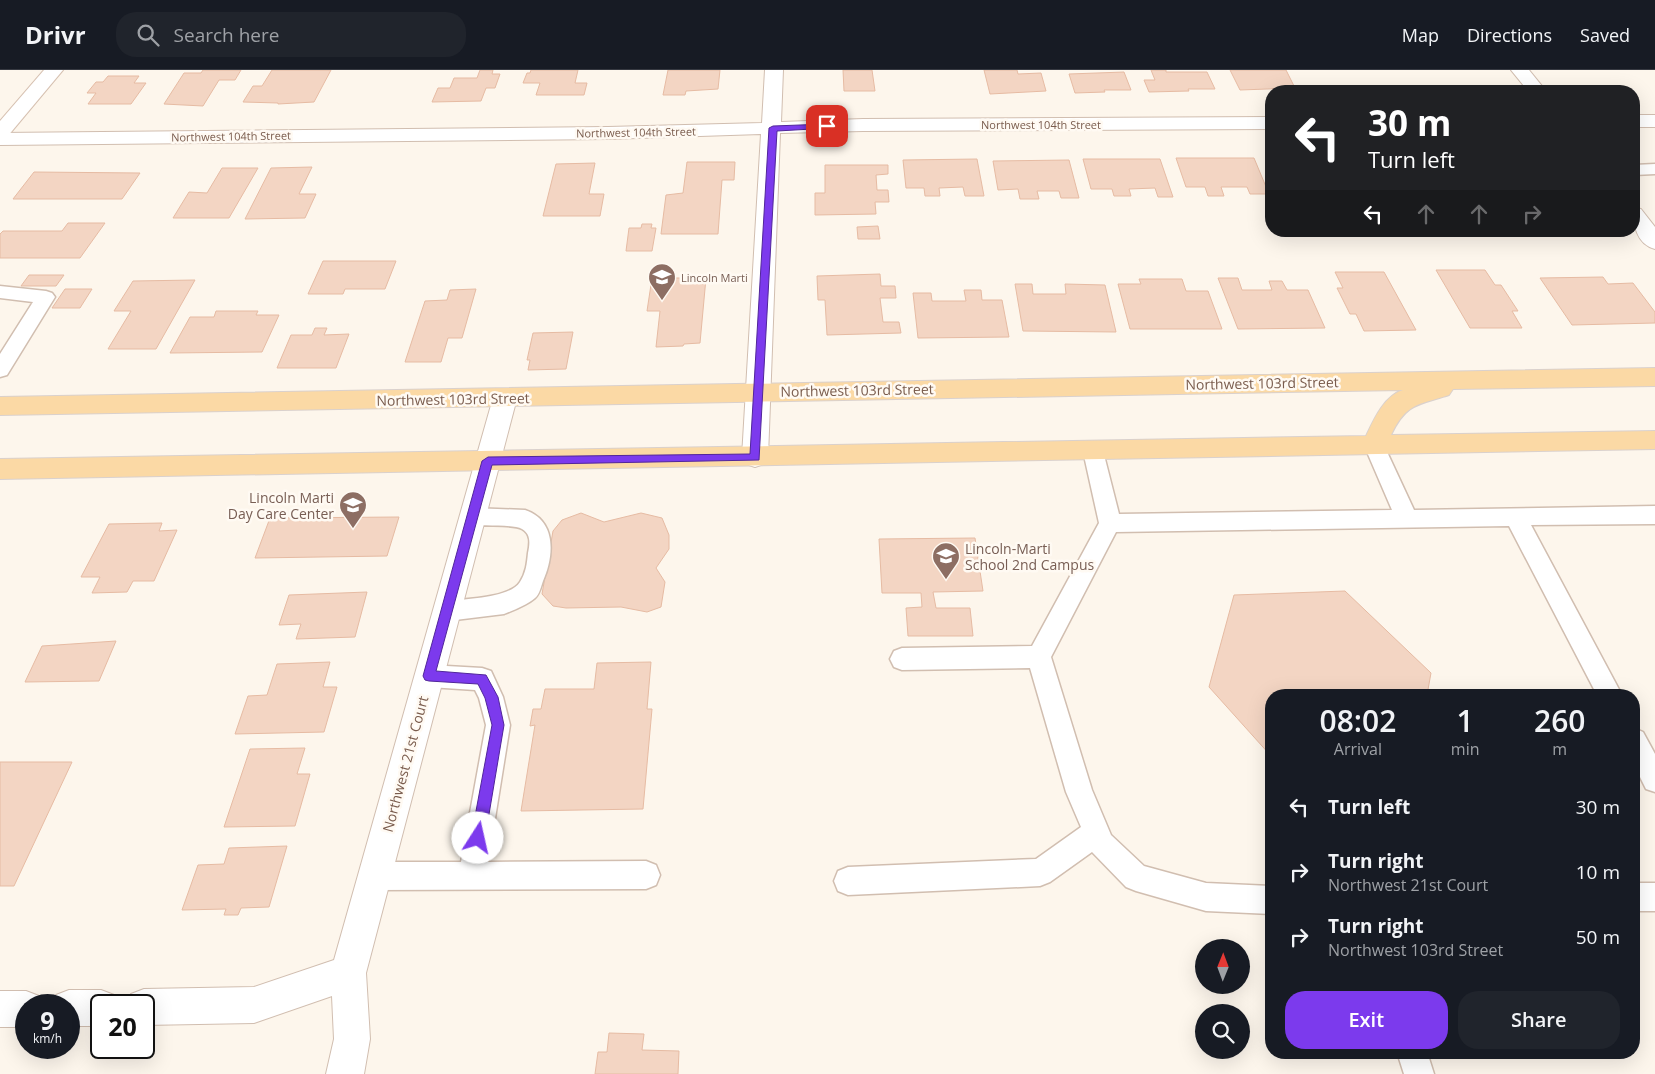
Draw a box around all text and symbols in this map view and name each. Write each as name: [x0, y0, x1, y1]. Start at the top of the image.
search box: [116, 12, 466, 57]
text: Drivr: [25, 18, 86, 51]
icon: search: [134, 21, 162, 49]
text: Search here: [174, 22, 279, 48]
text: Map: [1402, 23, 1439, 47]
text: Directions: [1467, 23, 1552, 47]
text: Saved: [1580, 23, 1630, 47]
text: 30 m: [1368, 99, 1451, 146]
pin: [806, 105, 848, 147]
icon: left: [1285, 105, 1350, 170]
icon: arrive: [813, 112, 841, 140]
street label: Northwest 104th Street: [981, 117, 1101, 132]
street label: Northwest 104th Street: [576, 123, 696, 141]
street label: Northwest 104th Street: [171, 127, 291, 145]
text: Turn left: [1368, 144, 1455, 174]
icon: left: [1359, 200, 1387, 228]
icon: ahead: [1412, 200, 1440, 228]
icon: ahead: [1465, 200, 1493, 228]
icon: right: [1518, 200, 1546, 228]
school or university icon: Lincoln Marti: [647, 262, 677, 301]
place label: Lincoln Marti: [681, 270, 748, 285]
street label: Northwest 103rd Street: [1185, 372, 1339, 394]
street label: Northwest 103rd Street: [780, 379, 934, 401]
street label: Northwest 103rd Street: [376, 388, 530, 410]
place label: Lincoln Marti Day Care Center: [228, 488, 334, 523]
school or university icon: Lincoln Marti Day Care Center: [338, 490, 368, 529]
place label: Lincoln-Marti School 2nd Campus: [965, 539, 1094, 574]
school or university icon: Lincoln-Marti School 2nd Campus: [931, 541, 961, 580]
street label: Northwest 21st Court: [378, 694, 432, 834]
text: 08:02: [1320, 700, 1396, 741]
text: 1: [1457, 700, 1474, 741]
text: 260: [1534, 700, 1585, 741]
text: Arrival: [1334, 738, 1382, 760]
text: min: [1451, 738, 1480, 760]
text: m: [1552, 738, 1567, 760]
icon: left: [1285, 793, 1313, 821]
text: Turn left: [1328, 794, 1410, 820]
text: 30 m: [1576, 794, 1620, 820]
position arrow: [451, 811, 503, 863]
text: Turn right: [1328, 848, 1423, 874]
icon: right: [1285, 858, 1313, 886]
text: 10 m: [1576, 859, 1620, 885]
text: Northwest 21st Court: [1328, 874, 1488, 896]
text: Turn right: [1328, 913, 1423, 939]
icon: right: [1285, 923, 1313, 951]
text: 50 m: [1576, 924, 1620, 950]
north arrow: [1195, 939, 1250, 994]
map controls: [1195, 939, 1250, 1059]
text: Northwest 103rd Street: [1328, 939, 1503, 961]
button: Exit: [1285, 991, 1448, 1049]
button: Share: [1458, 991, 1620, 1049]
speed limit sign: 20: [90, 994, 155, 1059]
text: 9: [40, 1003, 55, 1037]
button: search: [1195, 1004, 1250, 1059]
text: km/h: [33, 1030, 62, 1047]

